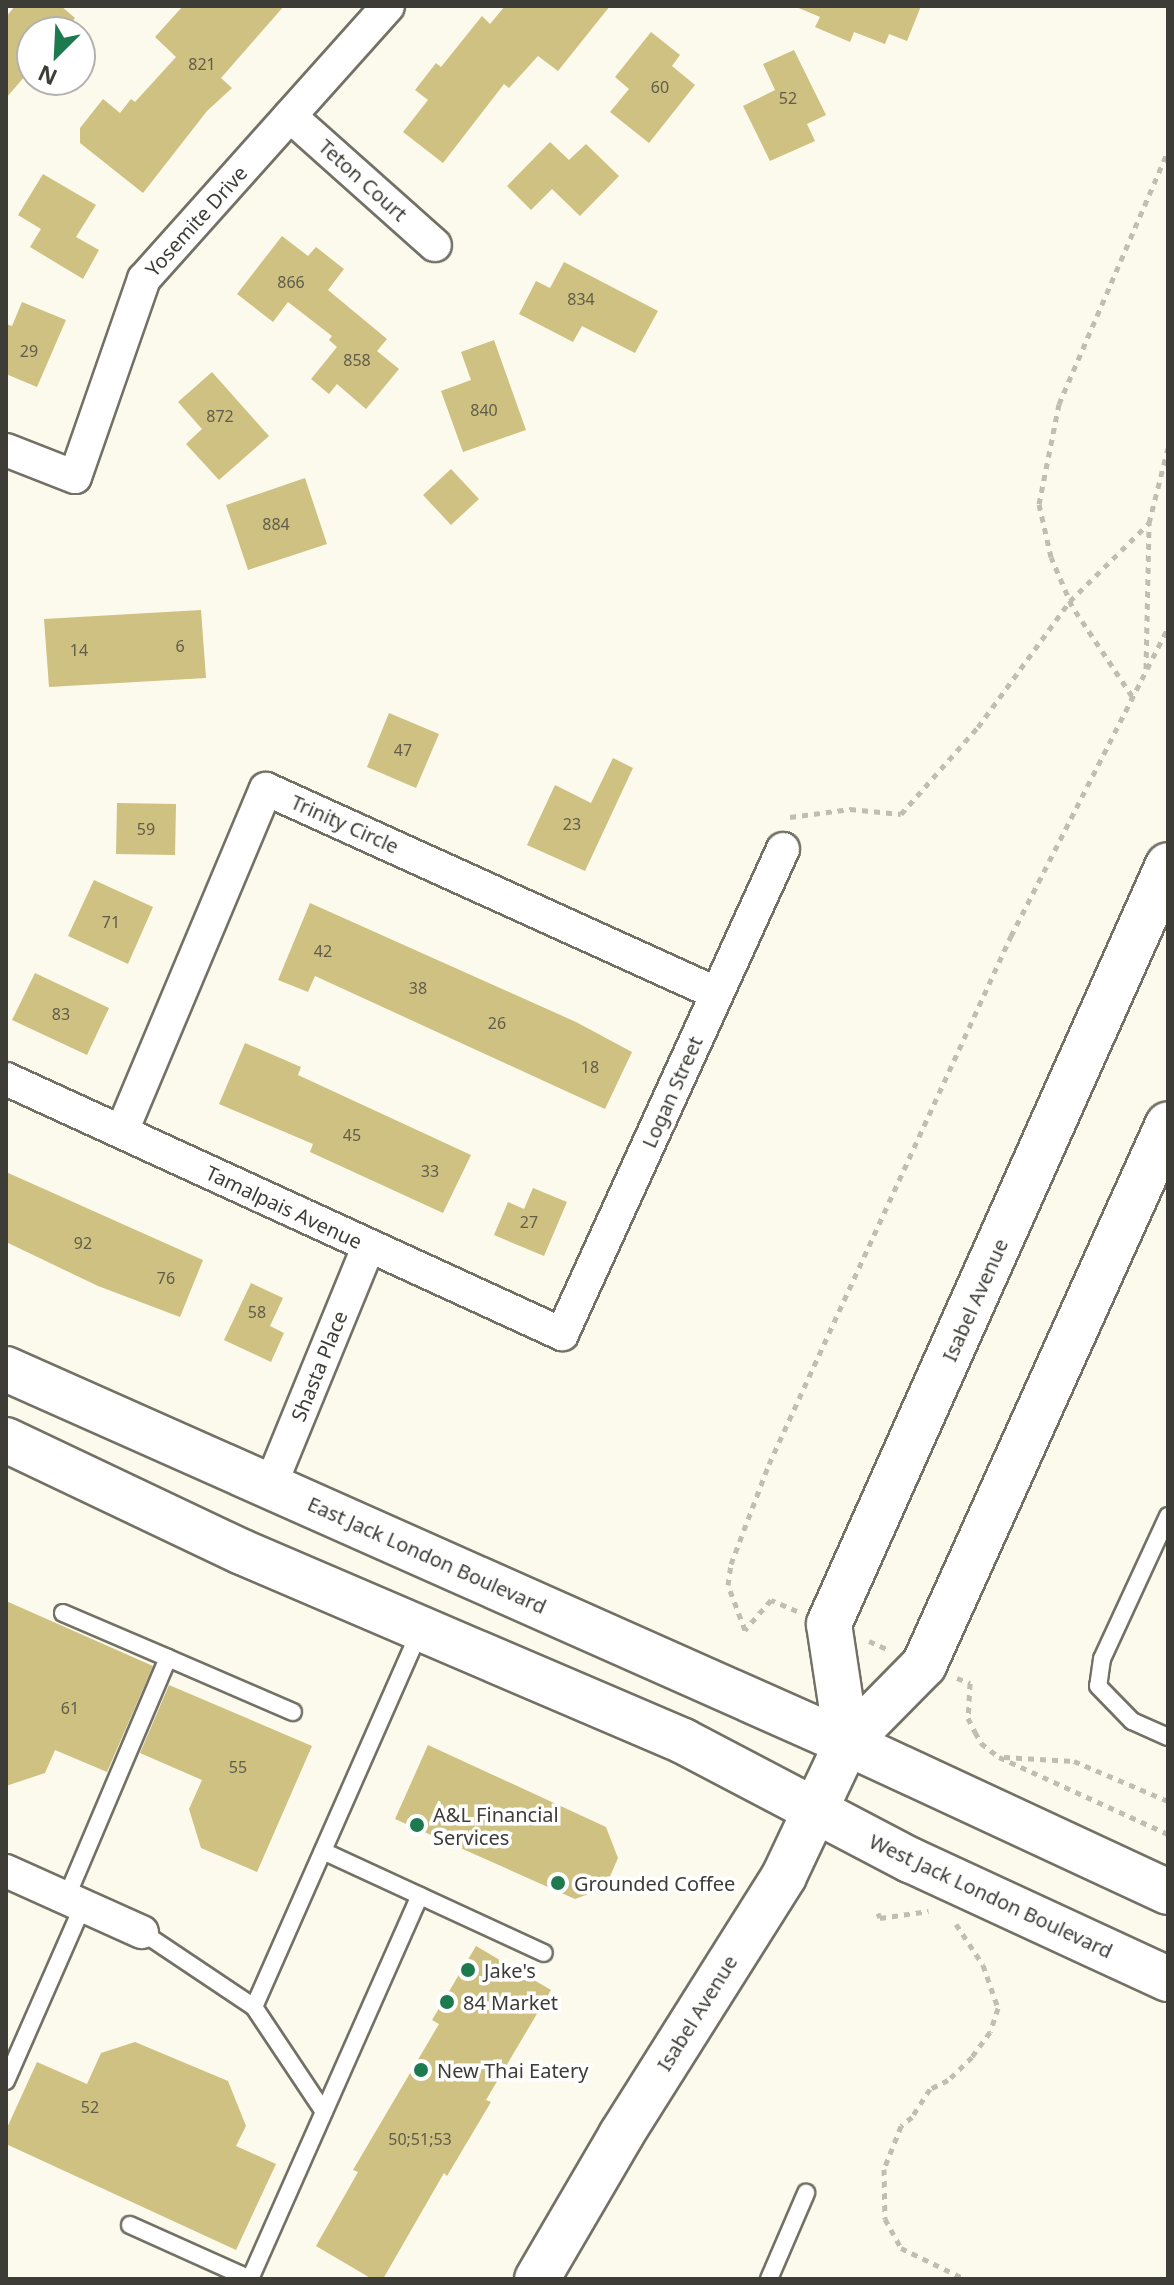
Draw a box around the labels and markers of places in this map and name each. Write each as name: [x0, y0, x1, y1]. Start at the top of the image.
place label: A&L Financial Services: [433, 1802, 559, 1849]
marker: A&L Financial Services: [408, 1816, 426, 1834]
place label: Grounded Coffee: [574, 1871, 735, 1895]
marker: Grounded Coffee: [549, 1874, 567, 1892]
place label: Jake's: [484, 1958, 536, 1982]
marker: Jake's: [459, 1961, 477, 1979]
place label: 84 Market: [463, 1990, 558, 2014]
marker: 84 Market: [438, 1993, 456, 2011]
place label: New Thai Eatery: [437, 2058, 588, 2082]
marker: New Thai Eatery: [412, 2061, 430, 2079]

